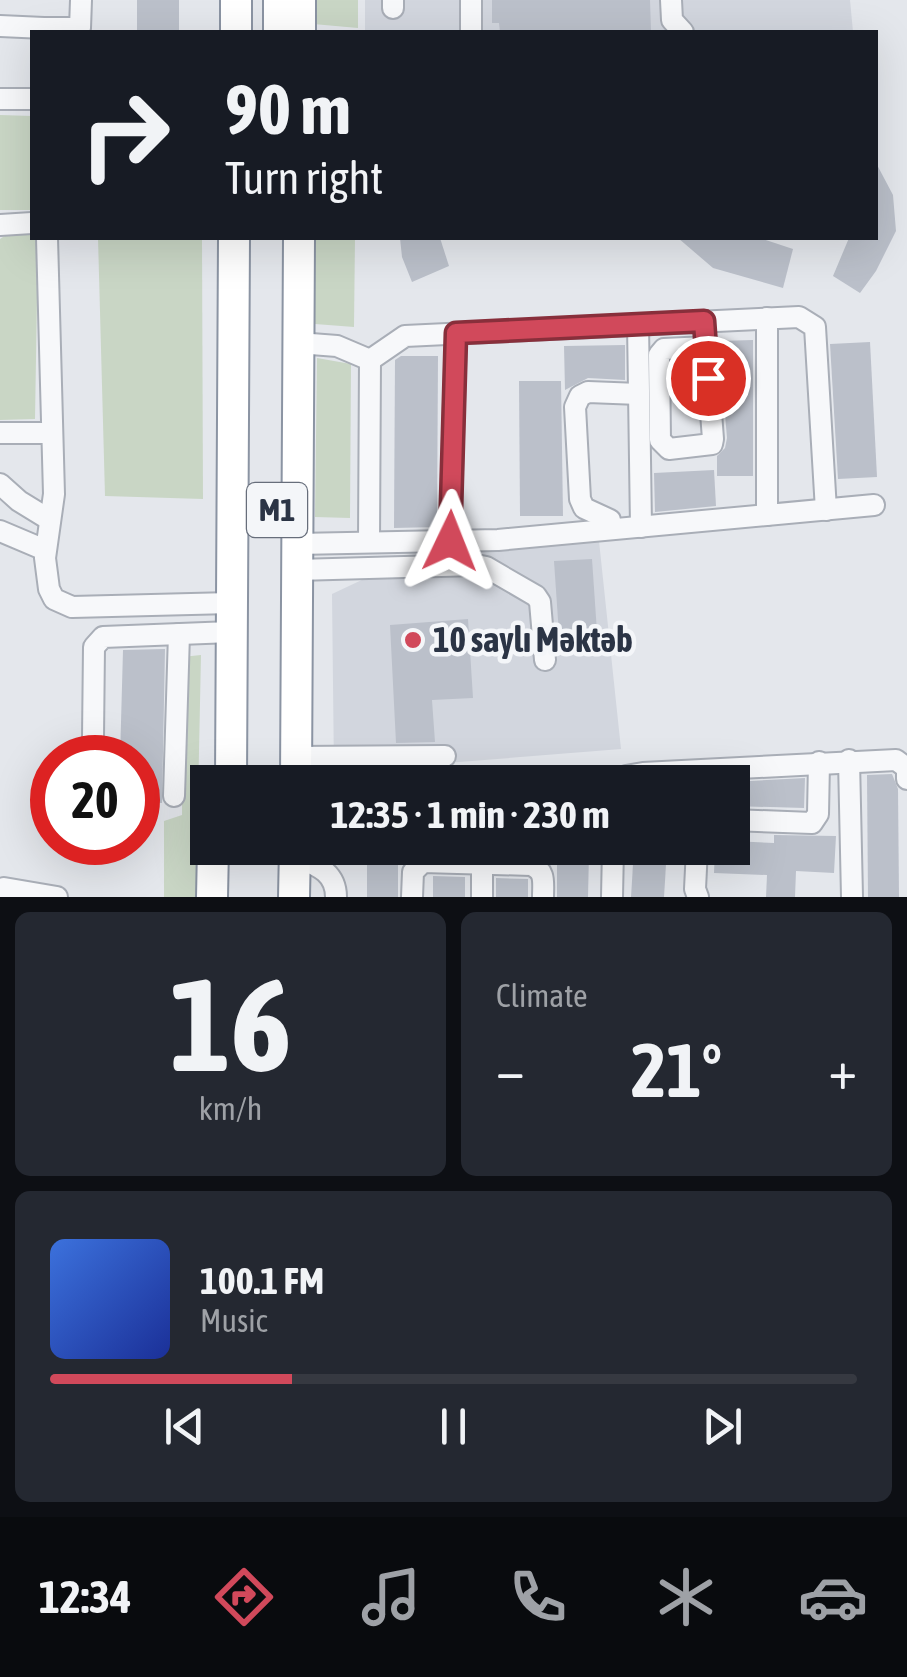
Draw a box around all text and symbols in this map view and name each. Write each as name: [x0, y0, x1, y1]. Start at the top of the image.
text: 90 m: [225, 69, 351, 149]
icon: right: [60, 70, 190, 200]
text: Turn right: [225, 152, 383, 204]
pin: [666, 336, 751, 421]
icon: arrive: [681, 351, 736, 406]
road number: M1: [247, 483, 307, 537]
position arrow: [398, 489, 502, 593]
place label: 10 saylı Məktəb: [433, 619, 633, 659]
marker: 10 saylı Məktəb: [402, 629, 424, 651]
speed limit sign: 20: [30, 735, 160, 865]
text: 12:35 · 1 min · 230 m: [330, 793, 610, 836]
text: 16: [169, 950, 292, 1099]
text: Climate: [496, 977, 588, 1014]
text: 21°: [631, 1027, 722, 1113]
text: −: [496, 1038, 525, 1101]
text: +: [828, 1038, 857, 1101]
text: km/h: [199, 1090, 262, 1127]
text: 100.1 FM: [200, 1259, 324, 1302]
text: Music: [200, 1302, 267, 1339]
icon: previous: [157, 1399, 212, 1454]
icon: pause: [426, 1399, 481, 1454]
icon: next: [695, 1399, 750, 1454]
icon: directions: [209, 1562, 279, 1632]
icon: music: [356, 1562, 426, 1632]
icon: phone: [503, 1562, 573, 1632]
icon: climate: [651, 1562, 721, 1632]
icon: car: [798, 1562, 868, 1632]
text: 12:34: [39, 1571, 131, 1623]

